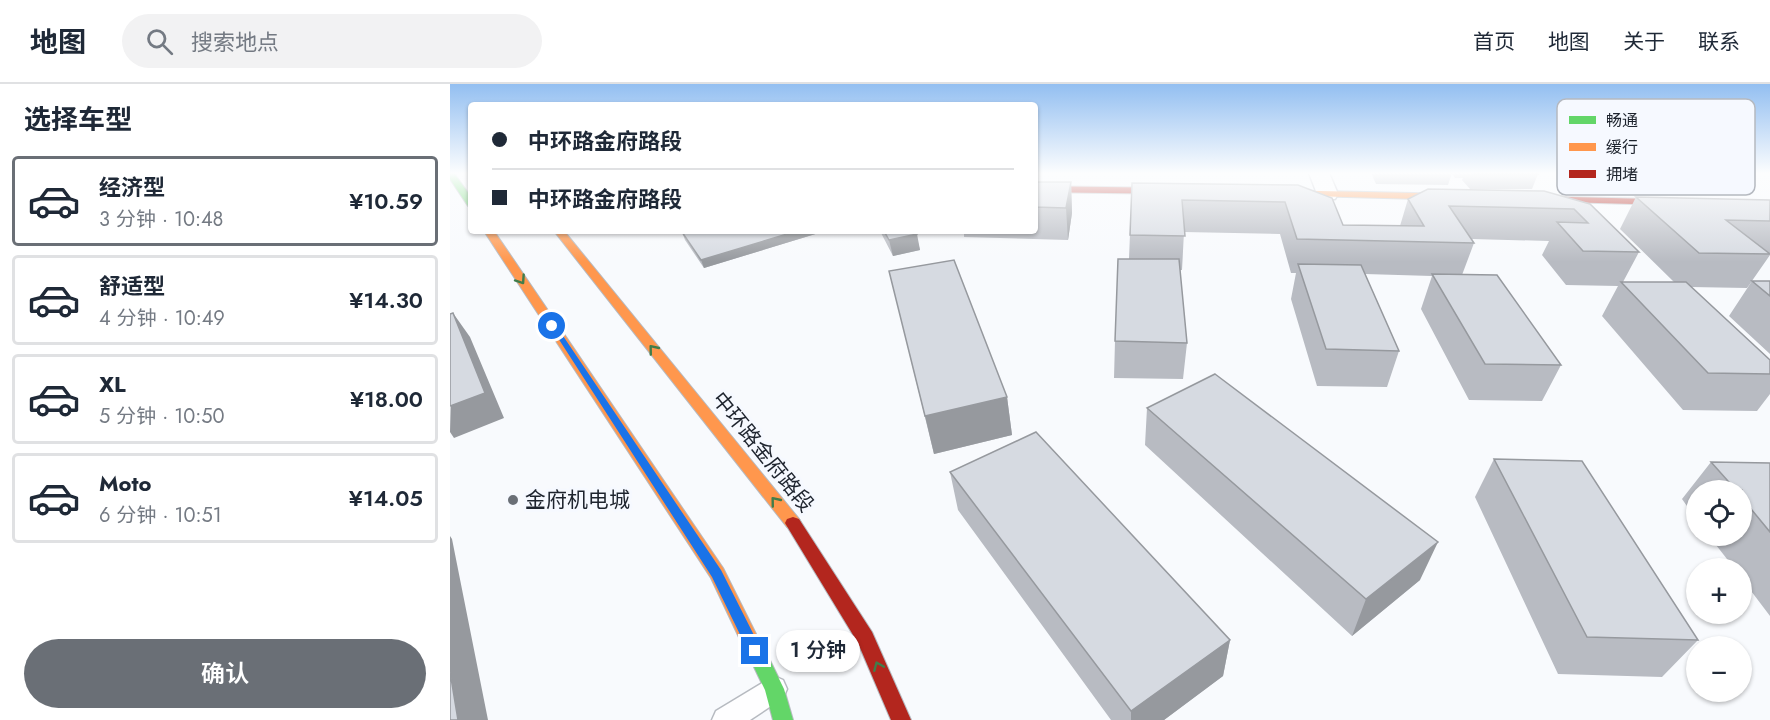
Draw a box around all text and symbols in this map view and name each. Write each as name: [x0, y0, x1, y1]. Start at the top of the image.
search box: [122, 14, 542, 68]
text: 地图: [30, 22, 86, 63]
icon: search: [143, 25, 176, 58]
text: 搜索地点: [191, 26, 279, 58]
text: 首页: [1473, 27, 1515, 57]
text: 地图: [1548, 27, 1590, 57]
text: 关于: [1623, 27, 1665, 57]
text: 联系: [1698, 27, 1740, 57]
legend: [1557, 99, 1755, 195]
text: 选择车型: [24, 100, 132, 139]
text: 畅通: [1606, 109, 1638, 132]
text: 中环路金府路段: [528, 125, 682, 157]
text: 缓行: [1606, 136, 1638, 159]
text: 拥堵: [1606, 163, 1638, 186]
text: 经济型: [99, 171, 165, 203]
icon: car: [27, 174, 81, 228]
text: 中环路金府路段: [528, 183, 682, 215]
text: ¥10.59: [349, 185, 423, 217]
text: 3 分钟 · 10:48: [99, 205, 224, 234]
text: 舒适型: [99, 270, 165, 302]
icon: car: [27, 273, 81, 327]
one-way arrow: [514, 273, 525, 284]
text: ¥14.30: [349, 284, 423, 316]
text: 4 分钟 · 10:49: [99, 304, 225, 333]
route start: [538, 312, 565, 339]
one-way arrow: [650, 345, 661, 356]
text: XL: [99, 368, 126, 400]
icon: car: [27, 372, 81, 426]
text: ¥18.00: [350, 383, 423, 415]
street label: 中环路金府路段: [705, 385, 821, 519]
text: 5 分钟 · 10:50: [99, 402, 225, 431]
text: Moto: [99, 467, 152, 499]
icon: car: [27, 471, 81, 525]
map controls: [1686, 480, 1752, 702]
button: locate: [1686, 480, 1752, 546]
text: ¥14.05: [349, 482, 423, 514]
place label: 金府机电城: [525, 485, 630, 515]
marker: 金府机电城: [506, 493, 520, 507]
one-way arrow: [772, 497, 783, 508]
text: 6 分钟 · 10:51: [99, 501, 222, 530]
button: +: [1686, 558, 1752, 624]
callout: 1 分钟: [776, 630, 860, 672]
text: 1 分钟: [790, 636, 846, 665]
button: −: [1686, 636, 1752, 702]
route end: [741, 637, 768, 664]
button: 确认: [24, 639, 426, 708]
one-way arrow: [873, 662, 885, 673]

